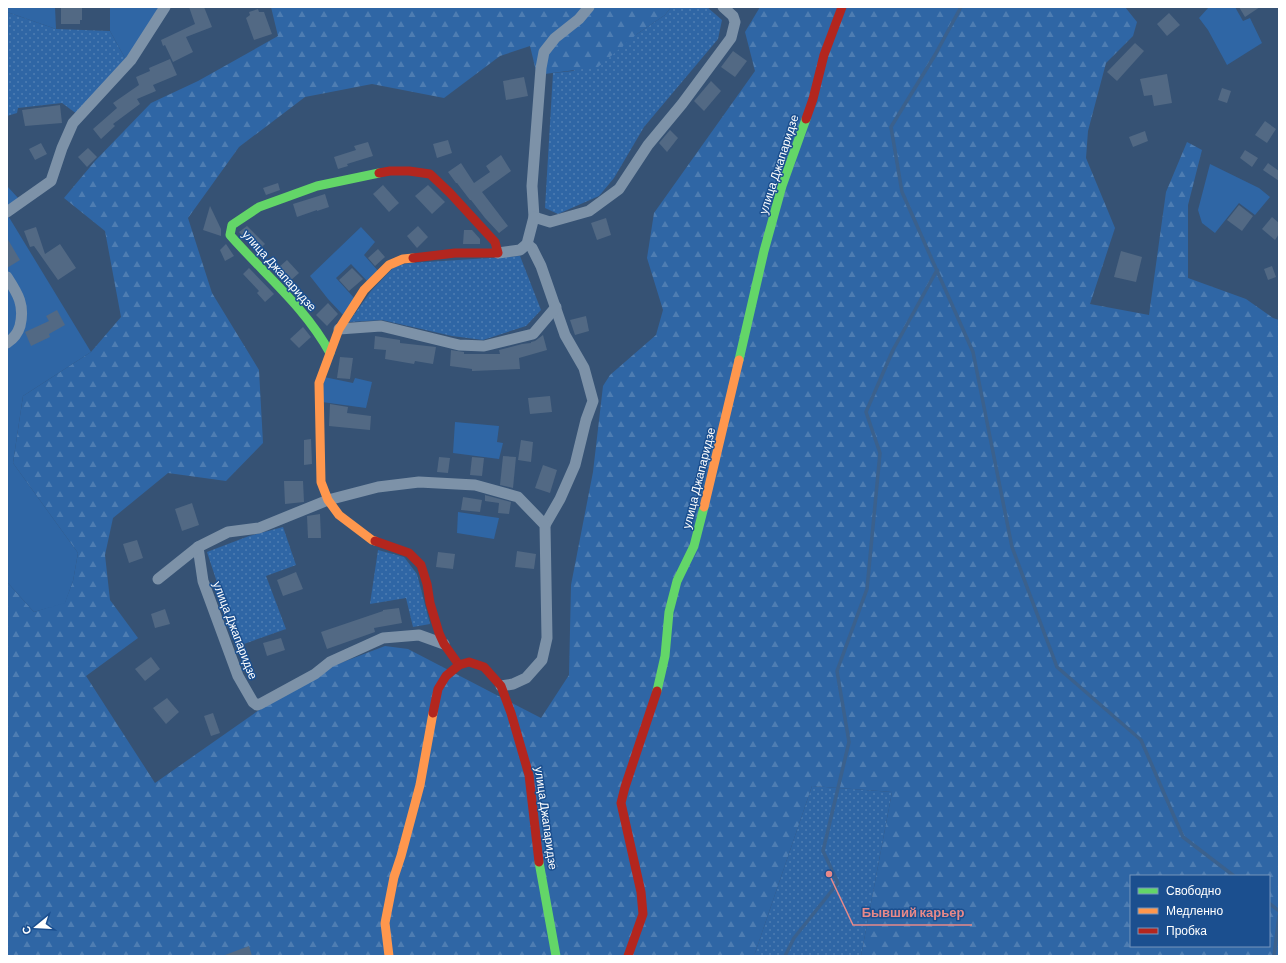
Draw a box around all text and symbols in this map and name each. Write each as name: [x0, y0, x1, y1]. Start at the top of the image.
street label: улица Джапаридзе: [755, 112, 802, 216]
street label: улица Джапаридзе: [239, 227, 320, 314]
street label: улица Джапаридзе: [679, 426, 718, 530]
street label: улица Джапаридзе: [210, 579, 261, 682]
street label: улица Джапаридзе: [532, 766, 561, 871]
legend: [1130, 875, 1270, 947]
text: Свободно: [1166, 883, 1221, 898]
callout: Бывший карьер: [853, 900, 972, 925]
text: Медленно: [1166, 903, 1223, 918]
text: Бывший карьер: [862, 904, 964, 920]
north arrow: [16, 907, 56, 947]
text: Пробка: [1166, 923, 1207, 938]
text: С: [19, 924, 33, 936]

